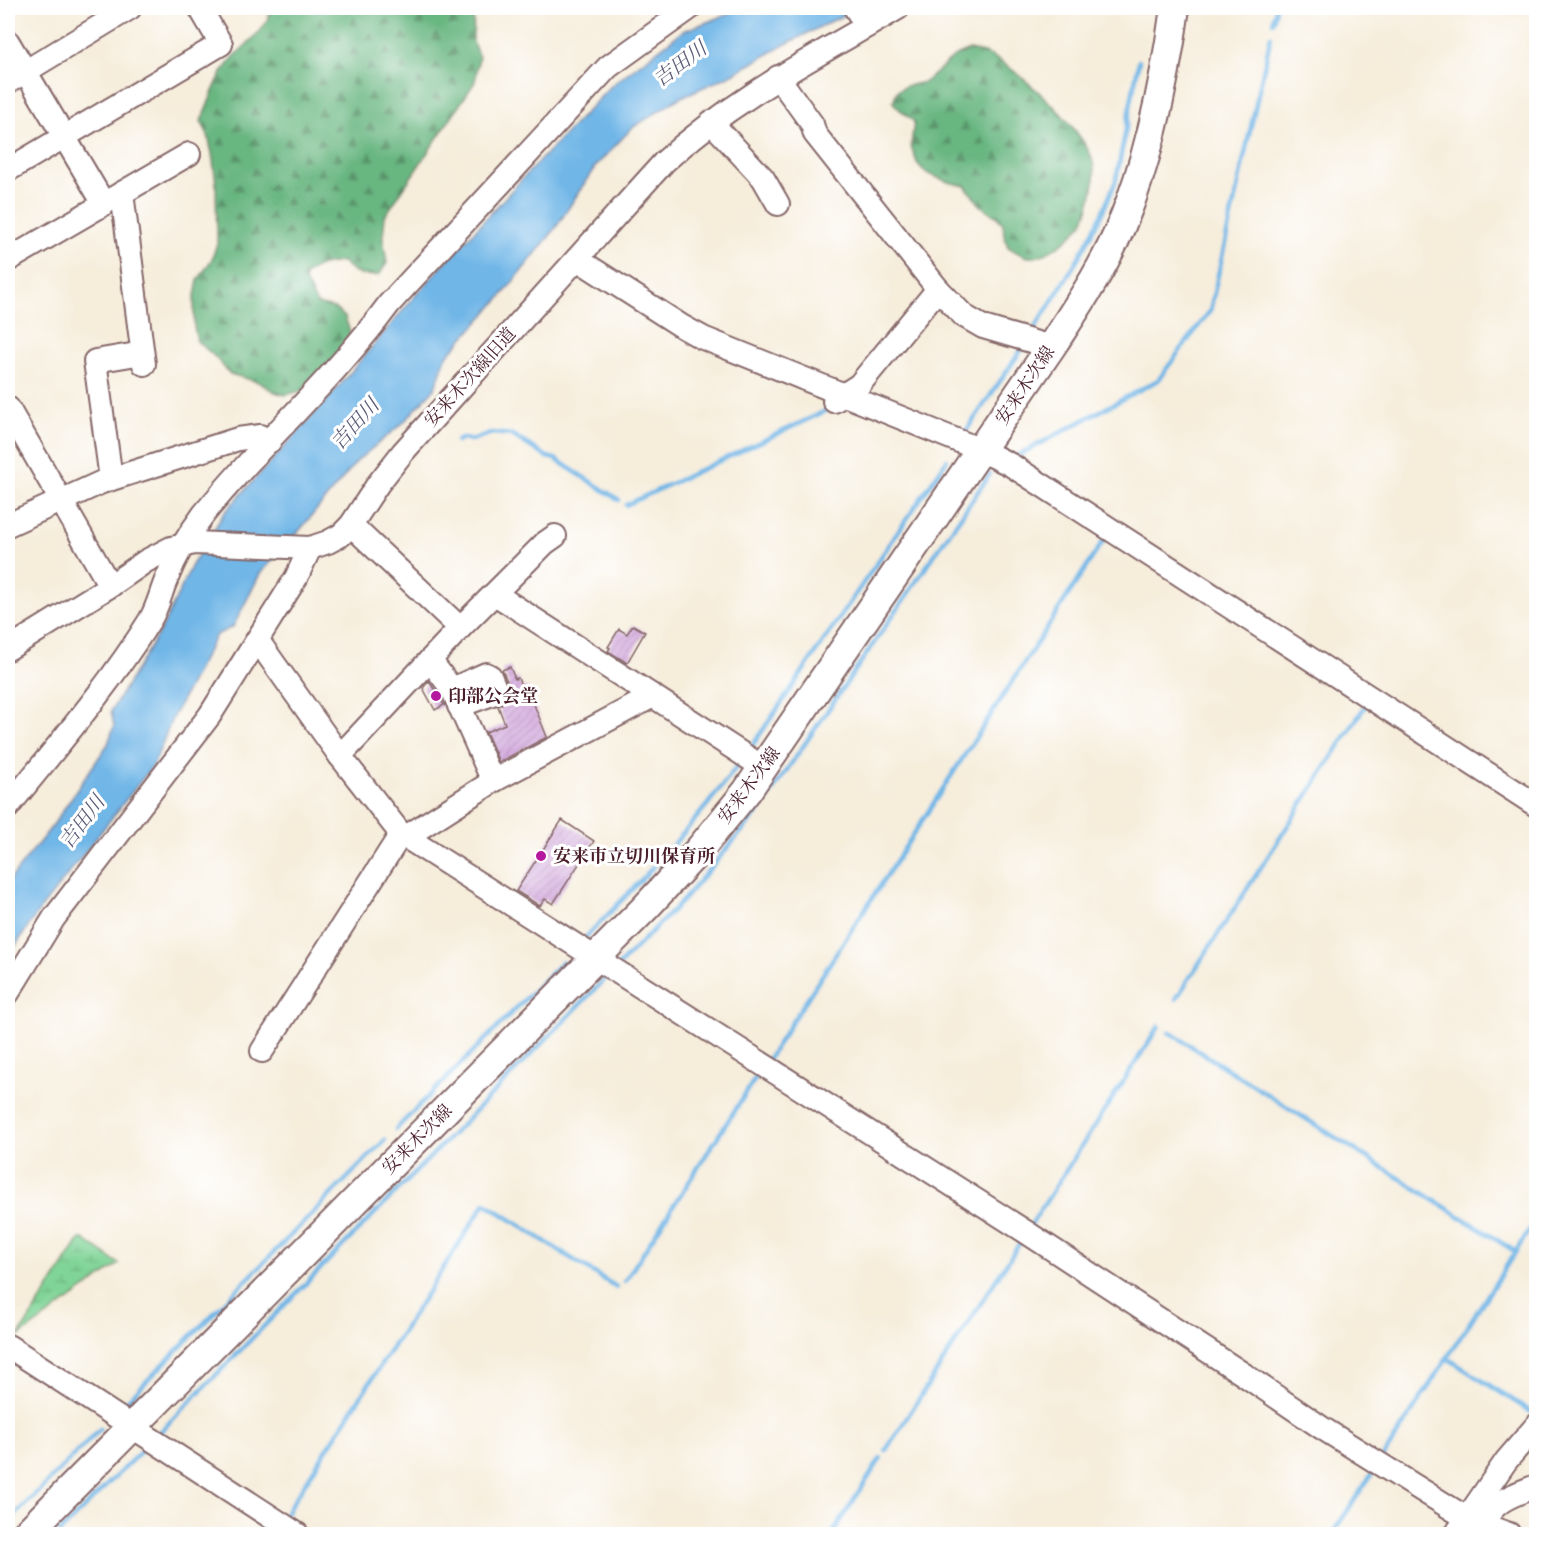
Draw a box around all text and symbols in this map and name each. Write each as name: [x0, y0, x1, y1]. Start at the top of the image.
water label: 吉田川: [648, 34, 714, 93]
street label: 安来木次線旧道: [419, 322, 521, 432]
street label: 安来木次線: [990, 341, 1060, 429]
water label: 吉田川: [325, 391, 386, 455]
place label: 印部公会堂: [448, 684, 538, 708]
marker: 印部公会堂: [429, 689, 443, 703]
street label: 安来木次線: [712, 742, 786, 828]
water label: 吉田川: [53, 788, 112, 854]
place label: 安来市立切川保育所: [553, 844, 715, 868]
marker: 安来市立切川保育所: [534, 849, 548, 863]
street label: 安来木次線: [377, 1099, 457, 1179]

